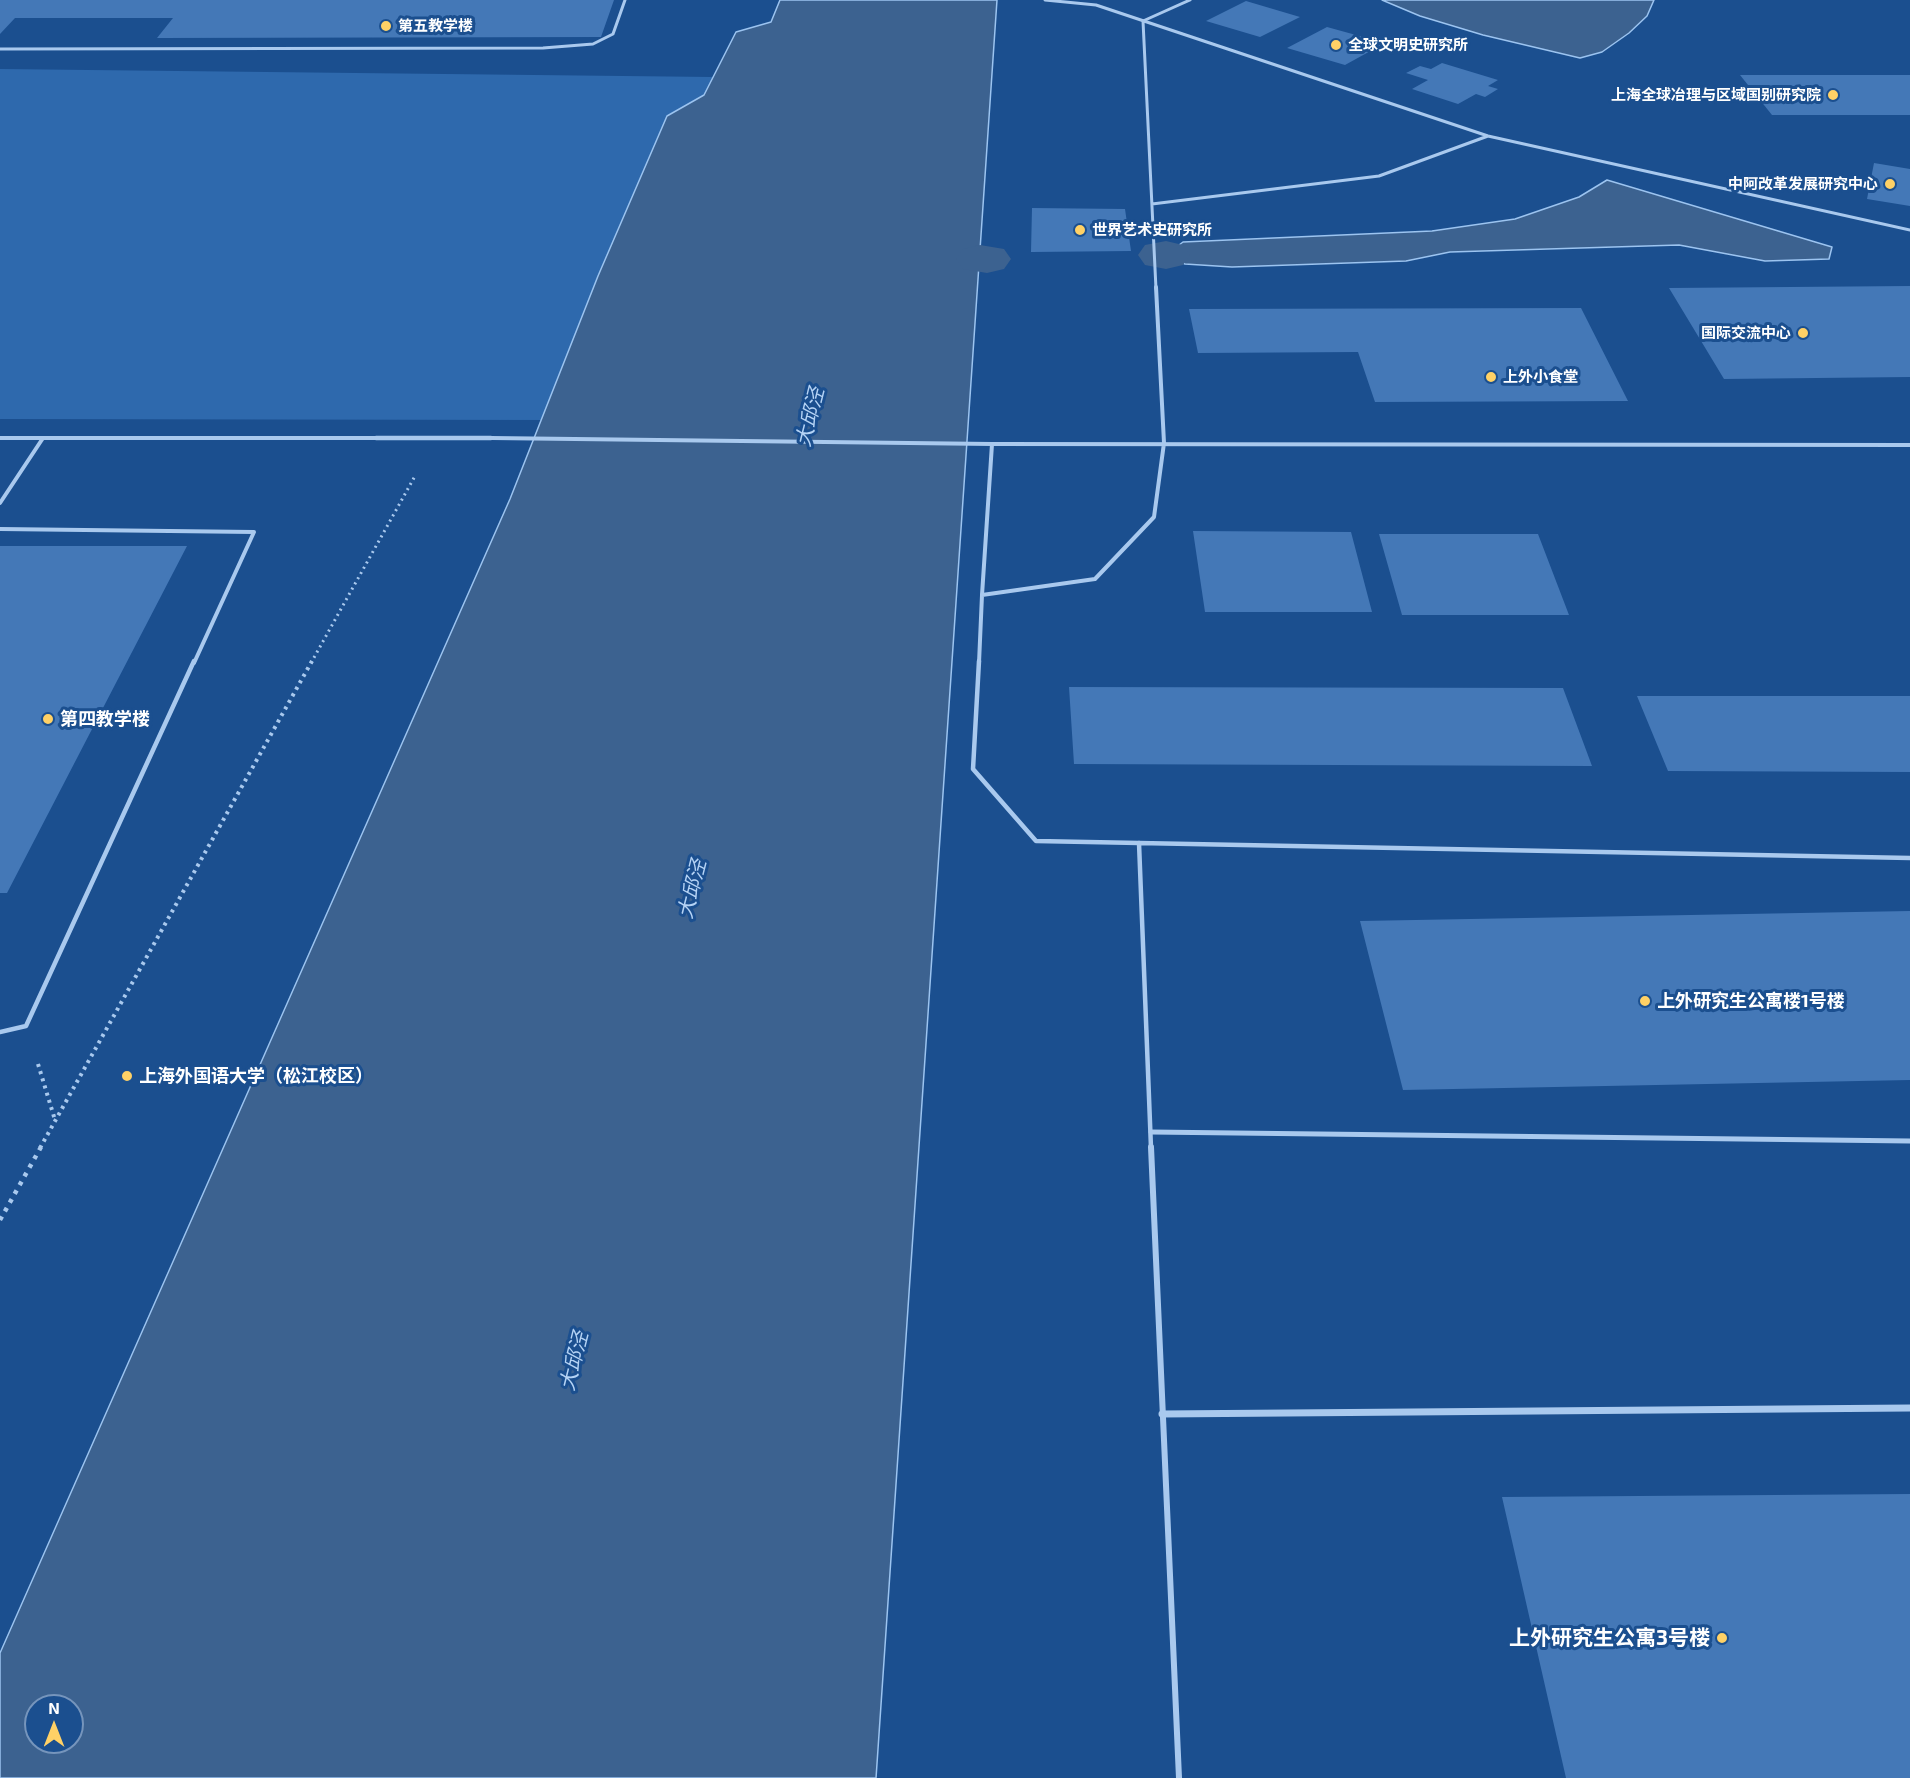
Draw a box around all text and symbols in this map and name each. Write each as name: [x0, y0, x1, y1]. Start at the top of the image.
place label: 第五教学楼: [398, 17, 473, 35]
marker: 第五教学楼: [379, 19, 393, 33]
place label: 全球文明史研究所: [1348, 36, 1468, 54]
marker: 全球文明史研究所: [1329, 38, 1343, 52]
place label: 上海全球冶理与区域国别研究院: [1611, 86, 1821, 104]
marker: 上海全球冶理与区域国别研究院: [1826, 88, 1840, 102]
place label: 中阿改革发展研究中心: [1728, 175, 1878, 193]
marker: 中阿改革发展研究中心: [1883, 177, 1897, 191]
place label: 世界艺术史研究所: [1092, 221, 1212, 239]
marker: 世界艺术史研究所: [1073, 223, 1087, 237]
place label: 国际交流中心: [1701, 324, 1791, 342]
marker: 国际交流中心: [1796, 326, 1810, 340]
place label: 上外小食堂: [1503, 368, 1578, 386]
marker: 上外小食堂: [1484, 370, 1498, 384]
water label: 大邱泾: [791, 385, 829, 449]
place label: 第四教学楼: [60, 708, 150, 730]
marker: 第四教学楼: [41, 712, 55, 726]
water label: 大邱泾: [673, 857, 711, 921]
place label: 上外研究生公寓楼1号楼: [1657, 990, 1845, 1012]
marker: 上外研究生公寓楼1号楼: [1638, 994, 1652, 1008]
place label: 上海外国语大学（松江校区）: [139, 1065, 373, 1087]
marker: 上海外国语大学（松江校区）: [120, 1069, 134, 1083]
water label: 大邱泾: [555, 1329, 593, 1393]
place label: 上外研究生公寓3号楼: [1509, 1625, 1710, 1651]
marker: 上外研究生公寓3号楼: [1715, 1631, 1729, 1645]
north arrow: [24, 1694, 84, 1754]
text: N: [48, 1698, 60, 1717]

